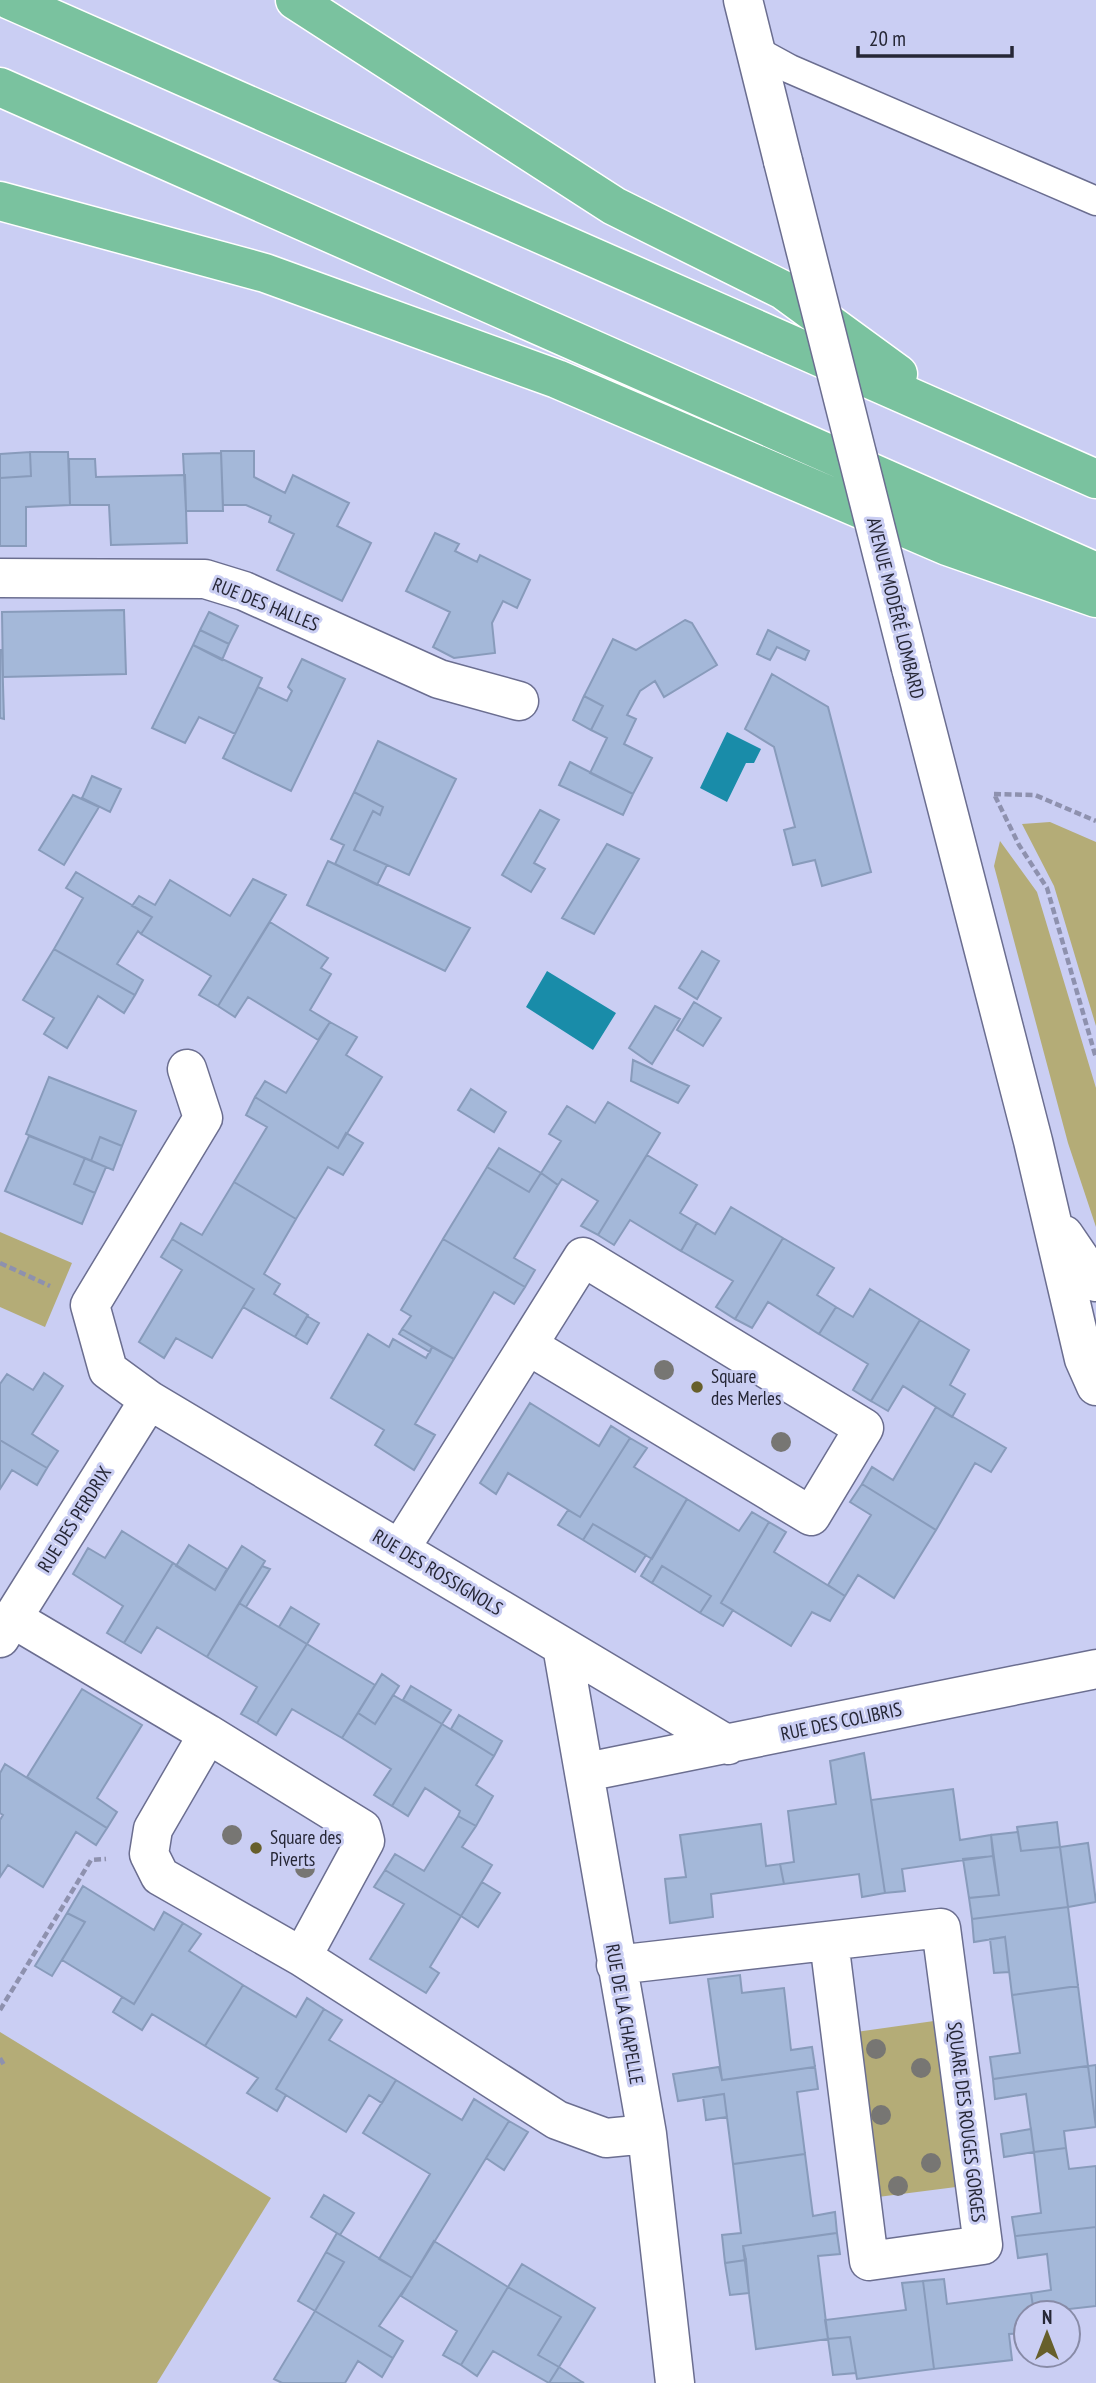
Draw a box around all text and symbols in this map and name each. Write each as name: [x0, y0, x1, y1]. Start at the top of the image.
scale bar: [858, 14, 1012, 58]
text: 20 m: [869, 25, 906, 52]
street label: AVENUE MODÉRÉ LOMBARD: [862, 515, 930, 701]
street label: RUE DES HALLES: [209, 572, 323, 636]
place label: Square des Merles: [711, 1364, 781, 1410]
marker: Square des Merles: [689, 1379, 705, 1395]
street label: RUE DES PERDRIX: [32, 1461, 116, 1576]
street label: RUE DES ROSSIGNOLS: [369, 1524, 507, 1620]
street label: RUE DES COLIBRIS: [778, 1696, 904, 1746]
place label: Square des Piverts: [270, 1825, 342, 1871]
marker: Square des Piverts: [248, 1840, 264, 1856]
street label: RUE DE LA CHAPELLE: [601, 1942, 649, 2086]
street label: SQUARE DES ROUGES GORGES: [943, 2020, 991, 2224]
north arrow: [1012, 2299, 1082, 2369]
text: N: [1042, 2305, 1052, 2329]

